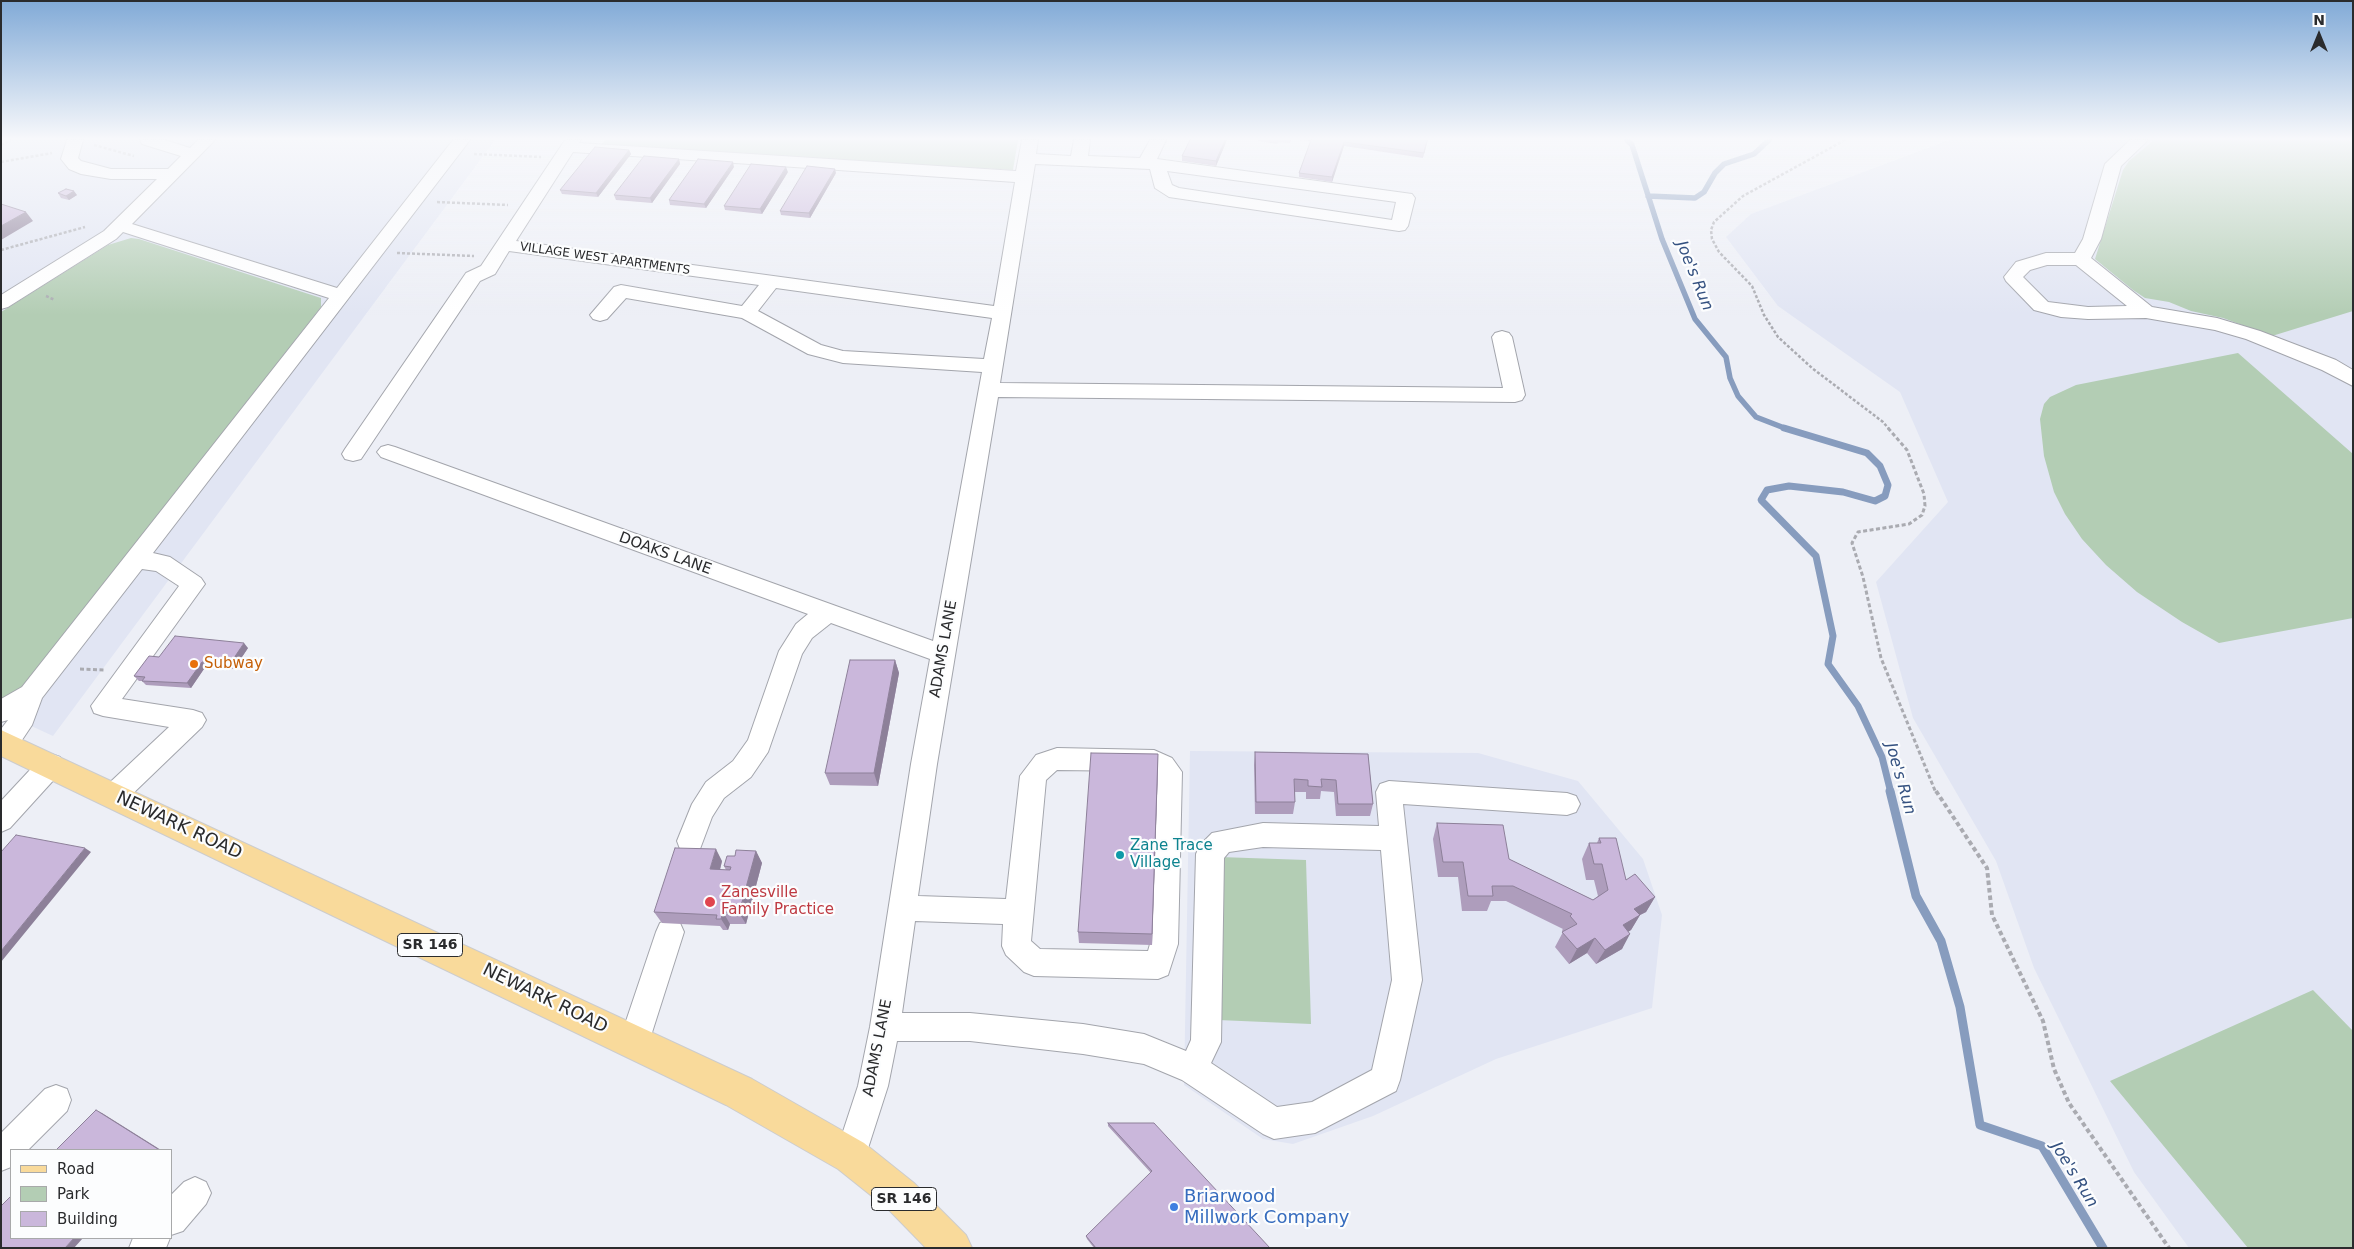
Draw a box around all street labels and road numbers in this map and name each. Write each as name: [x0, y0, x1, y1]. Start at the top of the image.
street label: VILLAGE WEST APARTMENTS: [519, 240, 691, 278]
street label: DOAKS LANE: [616, 529, 714, 579]
street label: ADAMS LANE: [927, 599, 961, 699]
street label: NEWARK ROAD: [113, 787, 245, 865]
road number: SR 146: [398, 934, 462, 956]
street label: NEWARK ROAD: [479, 959, 611, 1039]
street label: ADAMS LANE: [860, 998, 896, 1098]
road number: SR 146: [872, 1188, 936, 1210]

